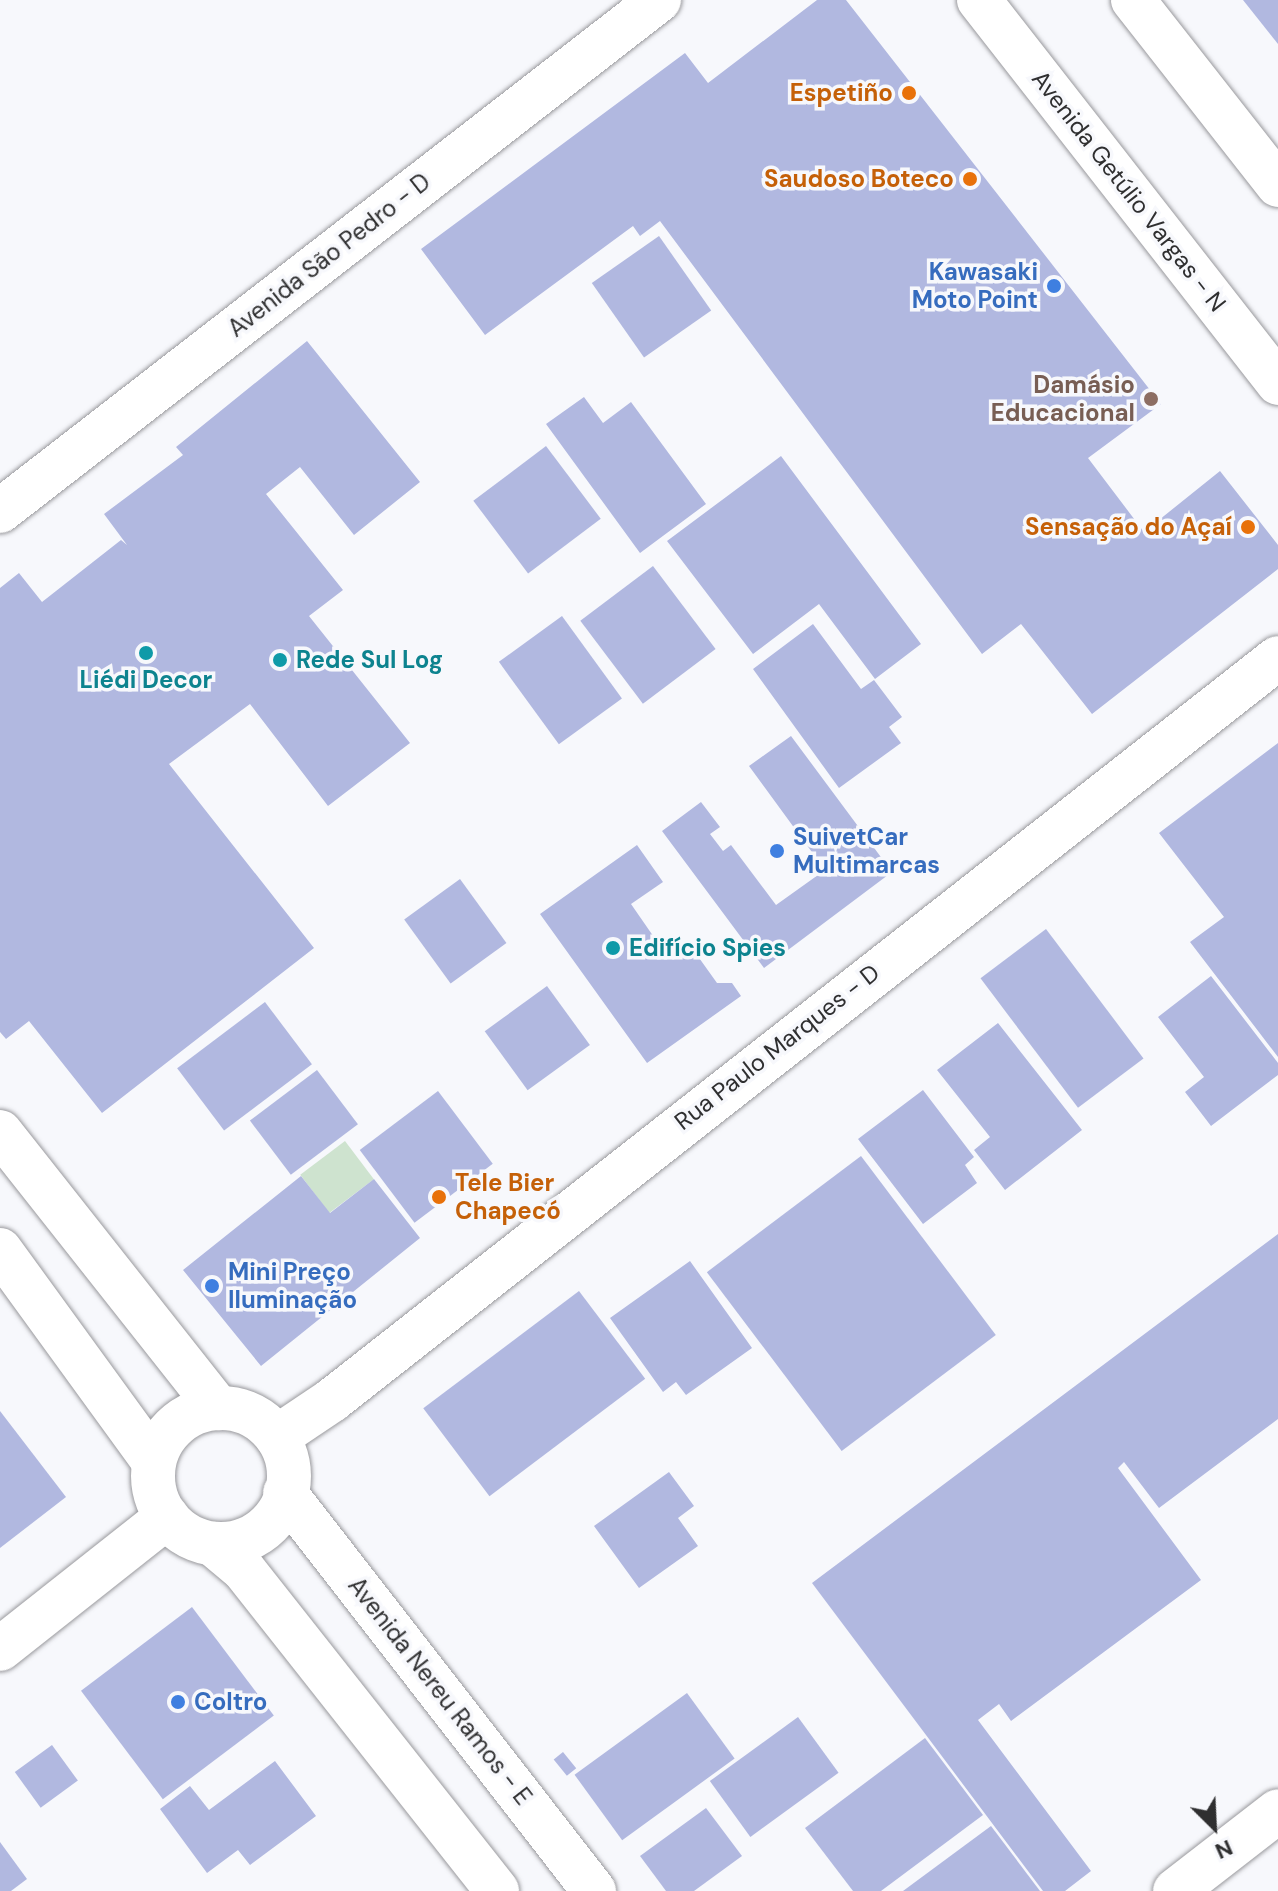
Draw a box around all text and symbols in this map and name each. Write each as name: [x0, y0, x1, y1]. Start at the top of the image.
street label: Avenida Getúlio Vargas - N: [1026, 65, 1232, 317]
place label: Espetiño: [790, 79, 893, 107]
marker: Espetiño: [900, 84, 918, 102]
place label: Saudoso Boteco: [764, 165, 954, 193]
street label: Avenida São Pedro - D: [222, 167, 436, 343]
marker: Saudoso Boteco: [961, 170, 979, 188]
place label: Kawasaki Moto Point: [912, 258, 1038, 314]
marker: Kawasaki Moto Point: [1045, 277, 1063, 295]
place label: Damásio Educacional: [991, 371, 1135, 427]
marker: Damásio Educacional: [1142, 390, 1160, 408]
place label: Sensação do Açaí: [1025, 513, 1232, 541]
marker: Sensação do Açaí: [1239, 518, 1257, 536]
marker: Liédi Decor: [137, 644, 155, 662]
place label: Rede Sul Log: [296, 646, 443, 674]
marker: Rede Sul Log: [271, 651, 289, 669]
place label: Liédi Decor: [80, 666, 212, 694]
place label: SuivetCar Multimarcas: [793, 823, 940, 879]
marker: SuivetCar Multimarcas: [768, 842, 786, 860]
place label: Edifício Spies: [629, 934, 786, 962]
marker: Edifício Spies: [604, 939, 622, 957]
street label: Rua Paulo Marques - D: [669, 958, 885, 1136]
place label: Tele Bier Chapecó: [455, 1169, 561, 1225]
marker: Tele Bier Chapecó: [430, 1188, 448, 1206]
place label: Mini Preço Iluminação: [228, 1258, 357, 1314]
marker: Mini Preço Iluminação: [203, 1277, 221, 1295]
street label: Avenida Nereu Ramos - E: [342, 1572, 538, 1810]
place label: Coltro: [194, 1688, 267, 1716]
marker: Coltro: [169, 1693, 187, 1711]
north arrow: [1174, 1787, 1254, 1867]
text: N: [1211, 1833, 1237, 1866]

